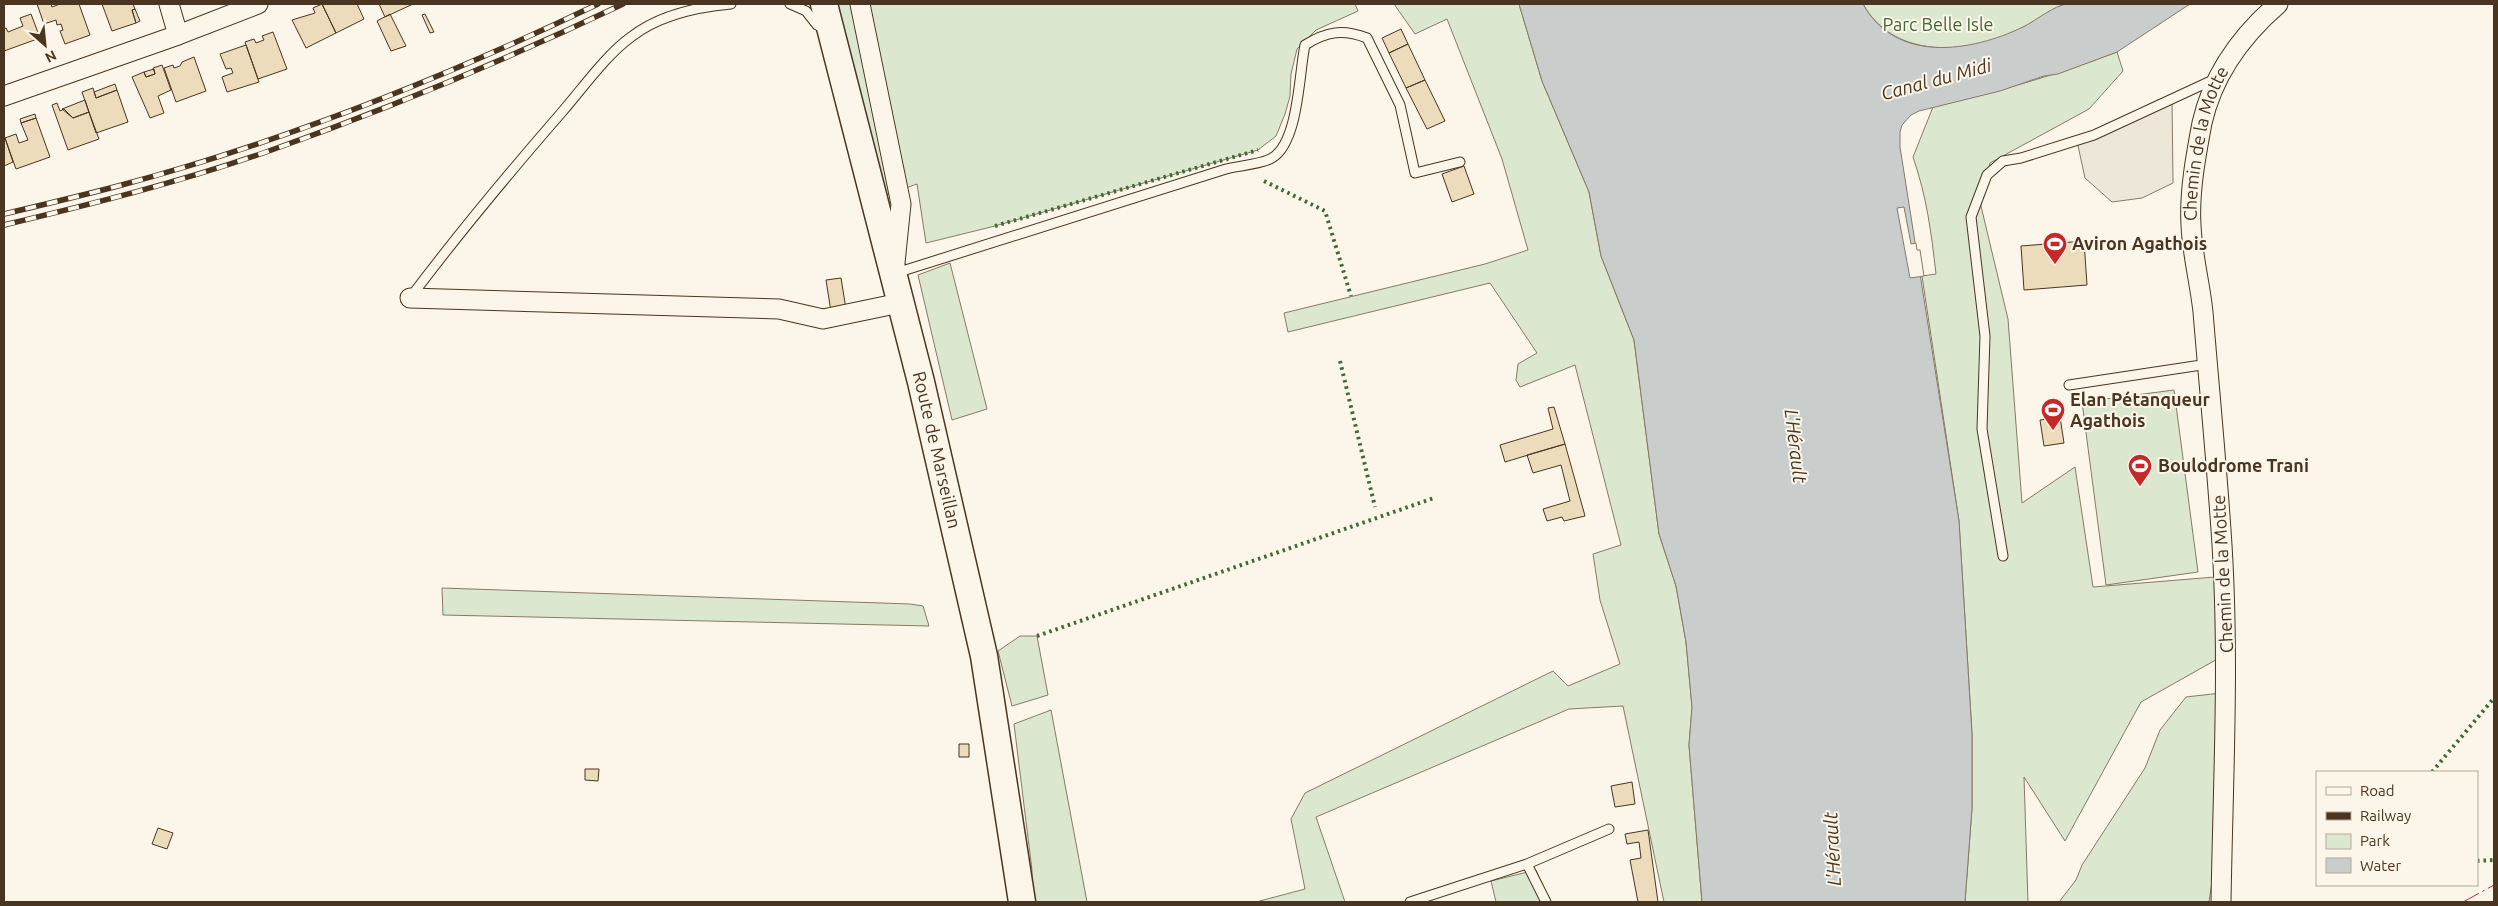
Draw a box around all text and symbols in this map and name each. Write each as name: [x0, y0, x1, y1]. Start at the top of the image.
park label: Parc Belle Isle: [1882, 14, 1994, 34]
north arrow: [20, 20, 70, 70]
text: N: [43, 47, 59, 66]
water label: Canal du Midi: [1878, 53, 1995, 104]
street label: Chemin de la Motte: [2180, 62, 2232, 221]
sports icon: Aviron Agathois: [2042, 231, 2068, 265]
place label: Aviron Agathois: [2072, 233, 2207, 253]
street label: Route de Marseillan: [910, 369, 965, 530]
place label: Elan Pétanqueur Agathois: [2070, 389, 2210, 430]
sports icon: Elan Pétanqueur Agathois: [2040, 397, 2066, 431]
water label: L'Hérault: [1781, 408, 1812, 485]
sports icon: Boulodrome Trani: [2127, 453, 2153, 487]
place label: Boulodrome Trani: [2158, 455, 2309, 475]
street label: Chemin de la Motte: [2208, 494, 2236, 654]
legend: [2316, 771, 2478, 886]
text: Road: [2360, 782, 2395, 799]
text: Railway: [2360, 807, 2411, 824]
water label: L'Hérault: [1819, 811, 1845, 887]
text: Park: [2360, 832, 2390, 849]
text: Water: [2360, 857, 2401, 874]

